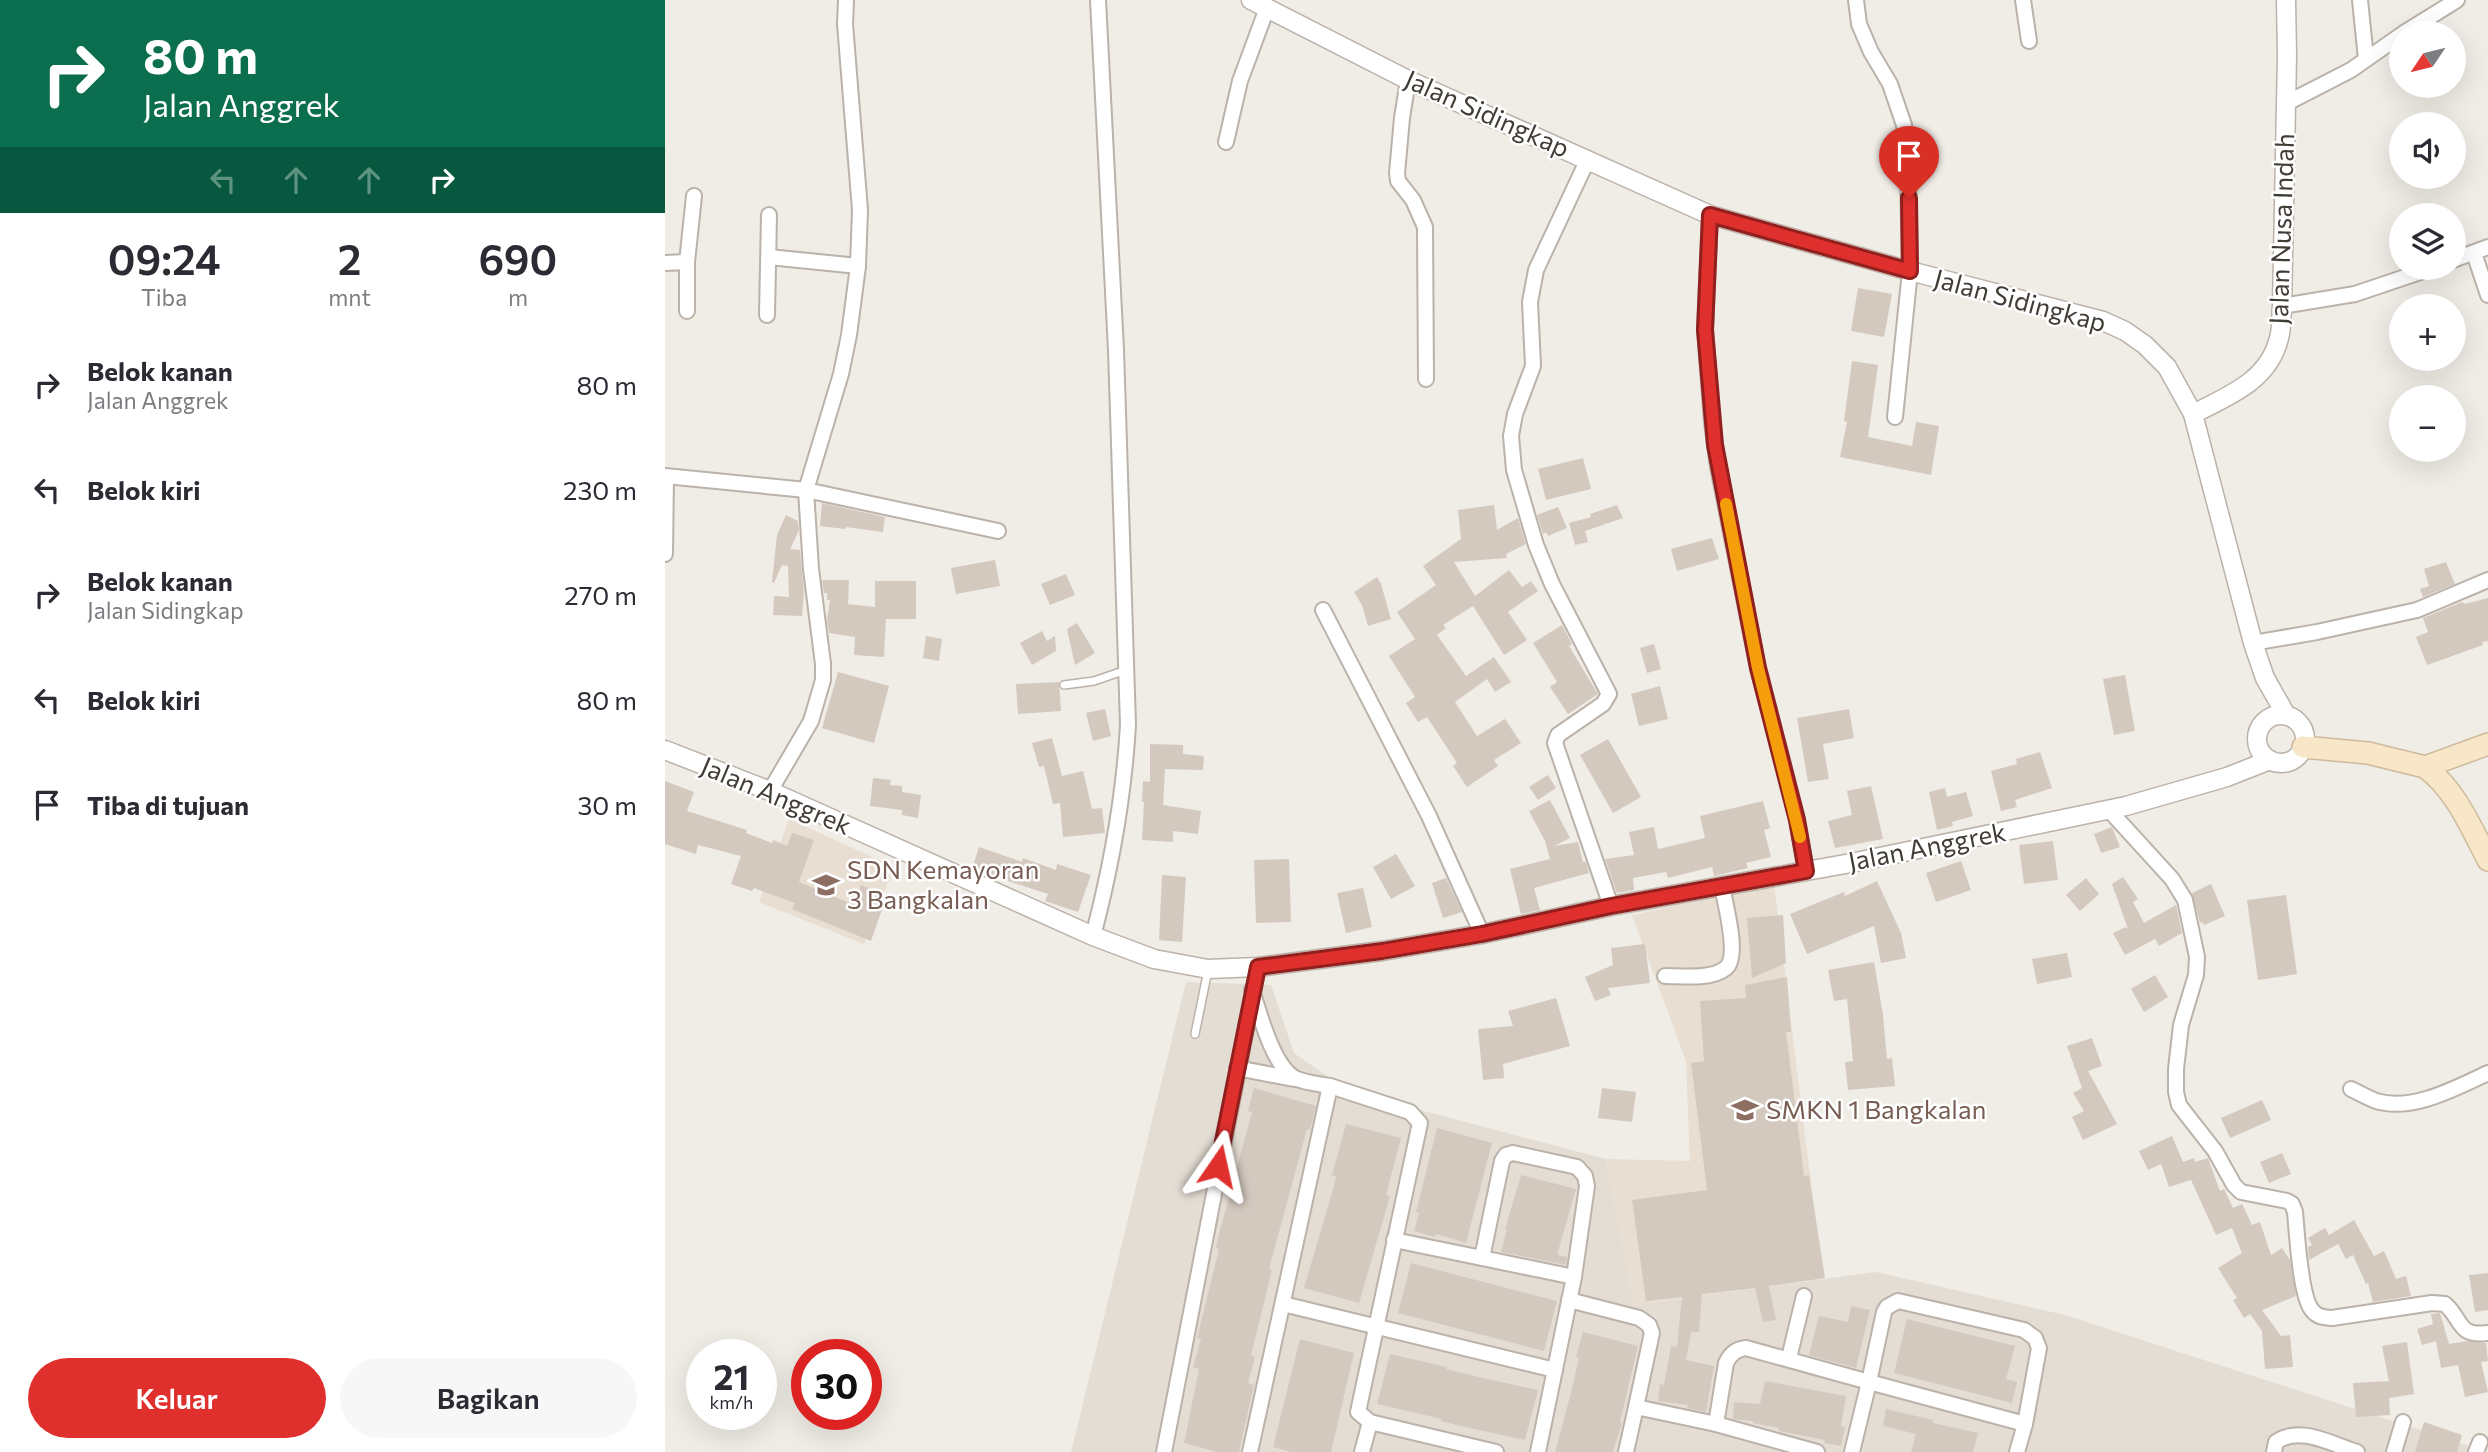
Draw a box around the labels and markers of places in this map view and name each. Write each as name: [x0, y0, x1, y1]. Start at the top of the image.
pin: [1879, 126, 1939, 198]
place label: SDN Kemayoran 3 Bangkalan: [847, 853, 1039, 914]
school or university icon: SDN Kemayoran 3 Bangkalan: [811, 870, 841, 900]
place label: SMKN 1 Bangkalan: [1766, 1093, 1986, 1124]
school or university icon: SMKN 1 Bangkalan: [1730, 1095, 1760, 1125]

